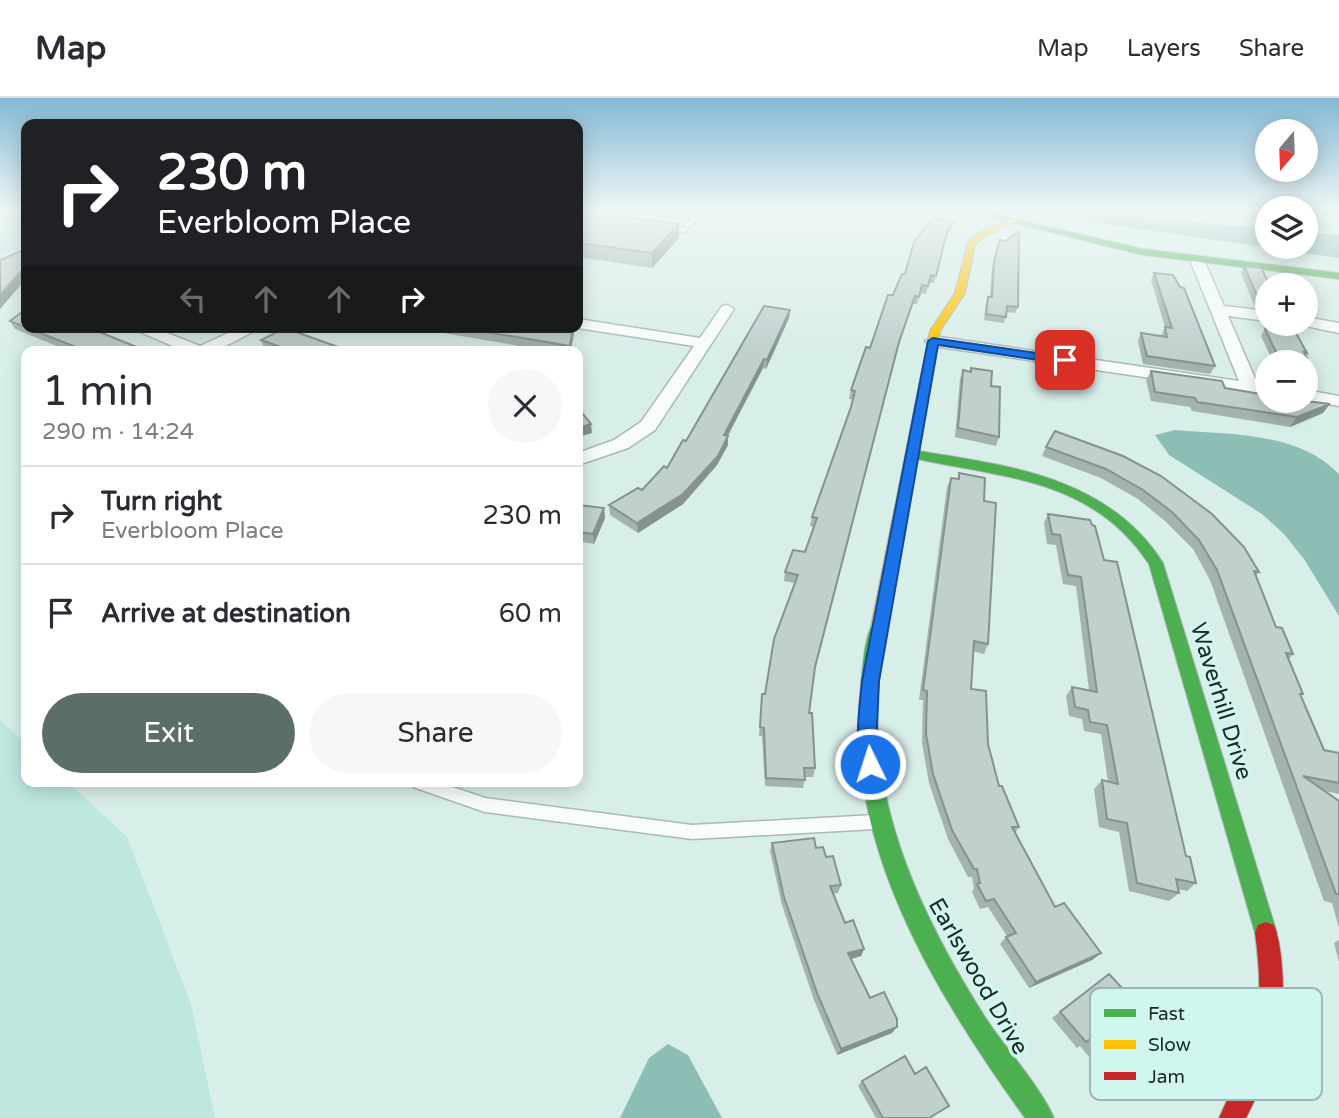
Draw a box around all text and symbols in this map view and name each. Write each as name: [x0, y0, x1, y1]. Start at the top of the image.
text: Map: [35, 29, 106, 68]
text: Map: [1037, 34, 1089, 63]
text: Layers: [1127, 34, 1201, 63]
text: Share: [1239, 34, 1304, 63]
north arrow: [1255, 119, 1318, 182]
map controls: [1255, 119, 1318, 413]
text: 230 m: [157, 144, 307, 203]
icon: right: [42, 147, 133, 238]
button: layers: [1255, 196, 1318, 259]
text: Everbloom Place: [157, 204, 411, 242]
button: +: [1255, 273, 1318, 336]
icon: left: [174, 280, 212, 318]
icon: ahead: [247, 280, 285, 318]
icon: ahead: [320, 280, 358, 318]
icon: right: [393, 280, 431, 318]
pin: [1035, 330, 1095, 390]
icon: arrive: [1046, 341, 1084, 379]
button: −: [1255, 350, 1318, 413]
text: 1 min: [42, 366, 154, 417]
button: close: [488, 369, 562, 443]
text: 290 m · 14:24: [42, 418, 194, 446]
text: Turn right: [101, 486, 222, 517]
icon: right: [42, 496, 80, 534]
text: 230 m: [482, 500, 562, 531]
text: Everbloom Place: [101, 517, 284, 545]
icon: arrive: [42, 594, 80, 632]
text: Arrive at destination: [101, 598, 351, 629]
text: 60 m: [499, 598, 562, 629]
street label: Waverhill Drive: [1184, 619, 1258, 783]
button: Exit: [42, 693, 295, 773]
button: Share: [309, 693, 562, 773]
position arrow: [833, 727, 907, 801]
street label: Earlswood Drive: [922, 893, 1034, 1060]
legend: [1090, 988, 1322, 1100]
text: Fast: [1148, 1003, 1185, 1025]
text: Slow: [1148, 1034, 1191, 1056]
text: Jam: [1148, 1066, 1185, 1088]

